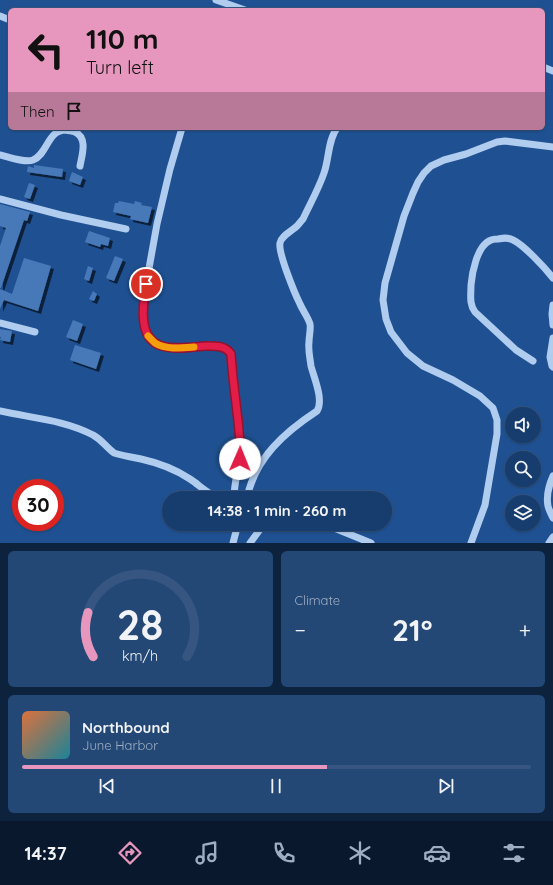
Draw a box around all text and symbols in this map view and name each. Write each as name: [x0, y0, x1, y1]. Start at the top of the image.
text: 110 m: [86, 21, 159, 56]
icon: left: [20, 24, 72, 76]
text: Turn left: [86, 56, 154, 79]
icon: arrive: [63, 100, 85, 122]
text: Then: [20, 102, 55, 121]
pin: [129, 267, 163, 301]
icon: arrive: [135, 273, 157, 295]
map controls: [505, 407, 541, 531]
button: sound: [505, 407, 541, 443]
position arrow: [219, 438, 261, 480]
button: search: [505, 451, 541, 487]
speed limit sign: 30: [12, 479, 64, 531]
button: layers: [505, 495, 541, 531]
text: 14:38 · 1 min · 260 m: [208, 501, 346, 520]
text: Climate: [295, 592, 340, 608]
text: 28: [117, 598, 163, 650]
text: 21°: [392, 611, 433, 649]
text: −: [295, 616, 306, 644]
text: +: [519, 616, 531, 644]
text: km/h: [122, 647, 158, 665]
text: Northbound: [82, 718, 170, 737]
text: June Harbor: [82, 737, 158, 753]
icon: previous: [96, 775, 118, 797]
icon: pause: [265, 775, 287, 797]
icon: next: [435, 775, 457, 797]
icon: directions: [116, 839, 144, 867]
icon: music: [193, 839, 221, 867]
icon: phone: [270, 839, 298, 867]
icon: climate: [346, 839, 374, 867]
icon: car: [423, 839, 451, 867]
icon: filters: [500, 839, 528, 867]
text: 14:37: [24, 842, 67, 865]

